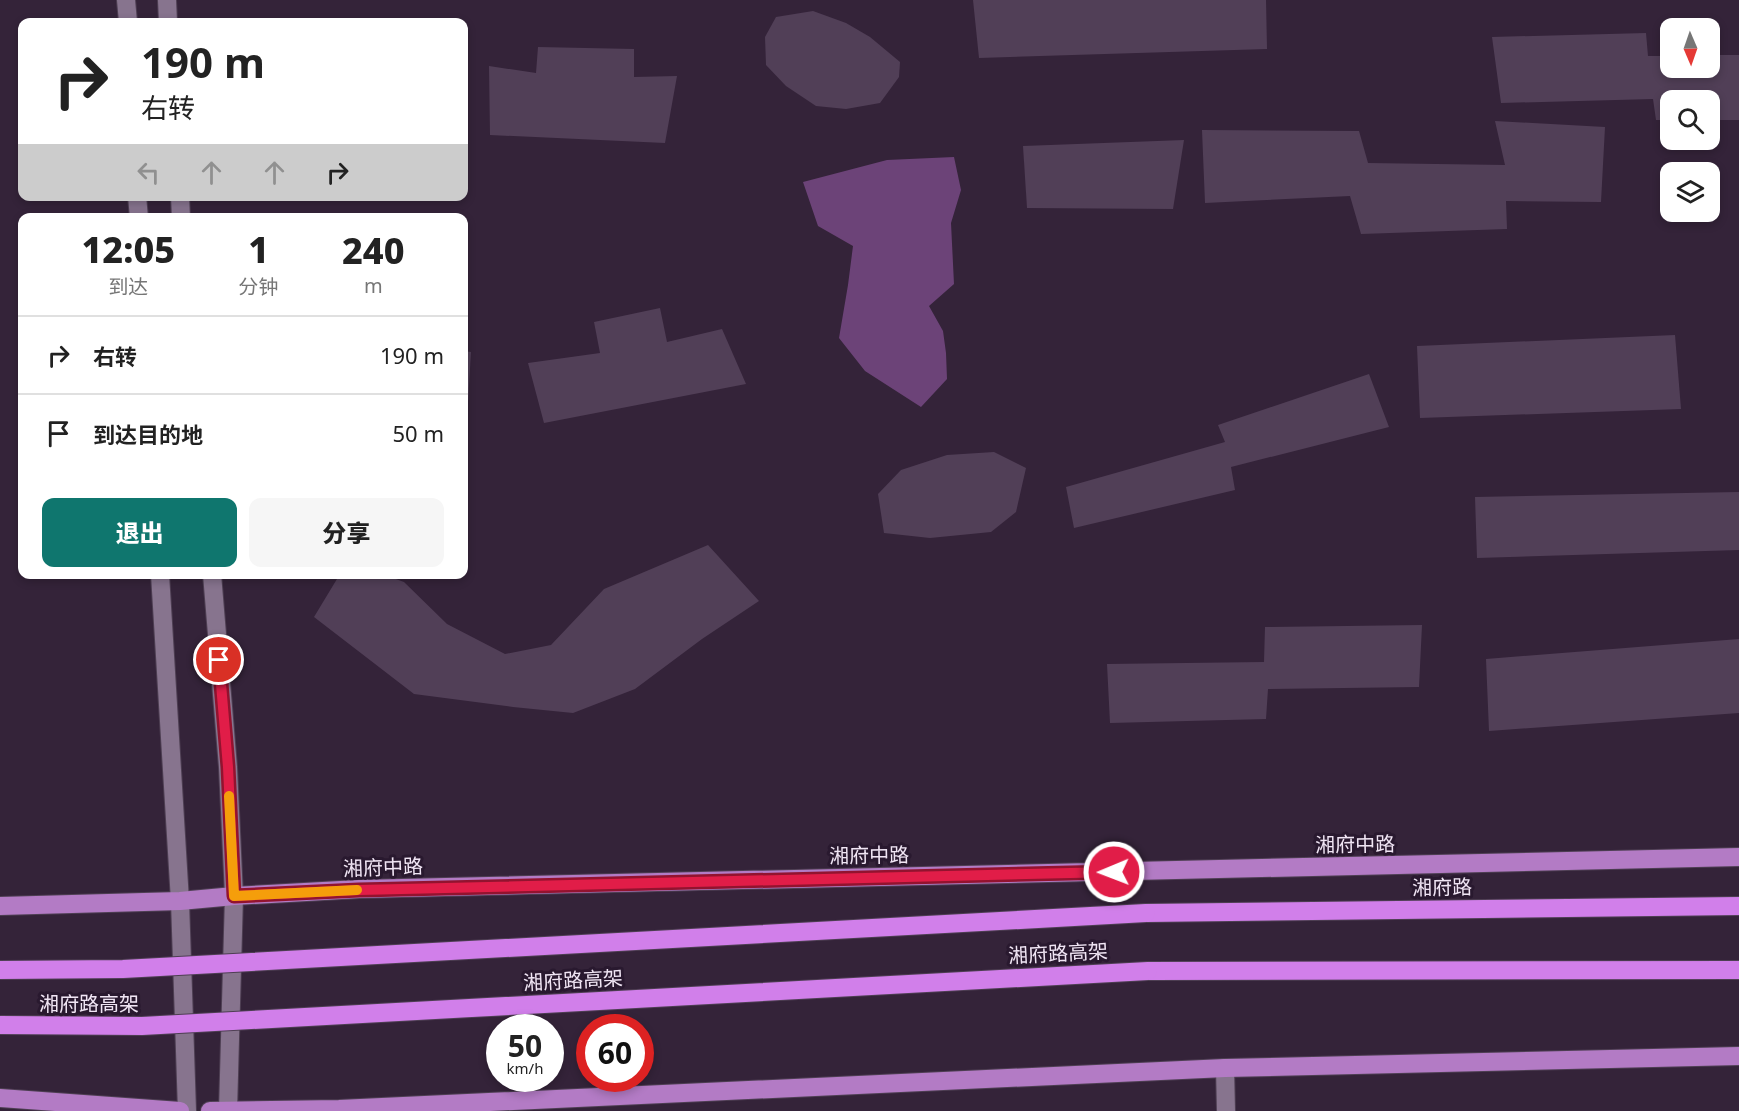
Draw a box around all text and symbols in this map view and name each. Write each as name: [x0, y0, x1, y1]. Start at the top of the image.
north arrow: [1660, 18, 1720, 78]
map controls: [1660, 18, 1720, 222]
text: 190 m: [141, 33, 265, 90]
icon: right: [42, 42, 120, 120]
text: 右转: [141, 89, 195, 126]
button: search: [1660, 90, 1720, 150]
icon: left: [132, 156, 165, 189]
icon: ahead: [195, 156, 228, 189]
icon: ahead: [258, 156, 291, 189]
icon: right: [321, 156, 354, 189]
button: layers: [1660, 162, 1720, 222]
text: 12:05: [82, 225, 175, 274]
text: 1: [248, 225, 269, 274]
text: 240: [342, 226, 404, 275]
text: m: [364, 272, 383, 299]
text: 到达: [108, 273, 148, 300]
text: 分钟: [239, 273, 279, 300]
icon: right: [42, 339, 75, 372]
text: 190 m: [380, 340, 444, 370]
text: 右转: [93, 341, 137, 371]
icon: arrive: [42, 417, 75, 450]
text: 50 m: [393, 418, 444, 448]
text: 到达目的地: [93, 419, 203, 449]
button: 退出: [42, 498, 237, 567]
button: 分享: [249, 498, 444, 567]
pin: [193, 634, 244, 685]
icon: arrive: [202, 643, 235, 676]
street label: 湘府中路: [1315, 830, 1395, 858]
position arrow: [1082, 840, 1146, 904]
street label: 湘府中路: [829, 841, 909, 869]
street label: 湘府中路: [343, 852, 423, 882]
street label: 湘府路: [1412, 873, 1472, 901]
street label: 湘府路高架: [1007, 937, 1109, 969]
street label: 湘府路高架: [522, 964, 624, 996]
street label: 湘府路高架: [39, 990, 139, 1017]
speed limit sign: 60: [576, 1014, 654, 1092]
text: 50: [508, 1025, 542, 1066]
text: km/h: [507, 1058, 543, 1078]

